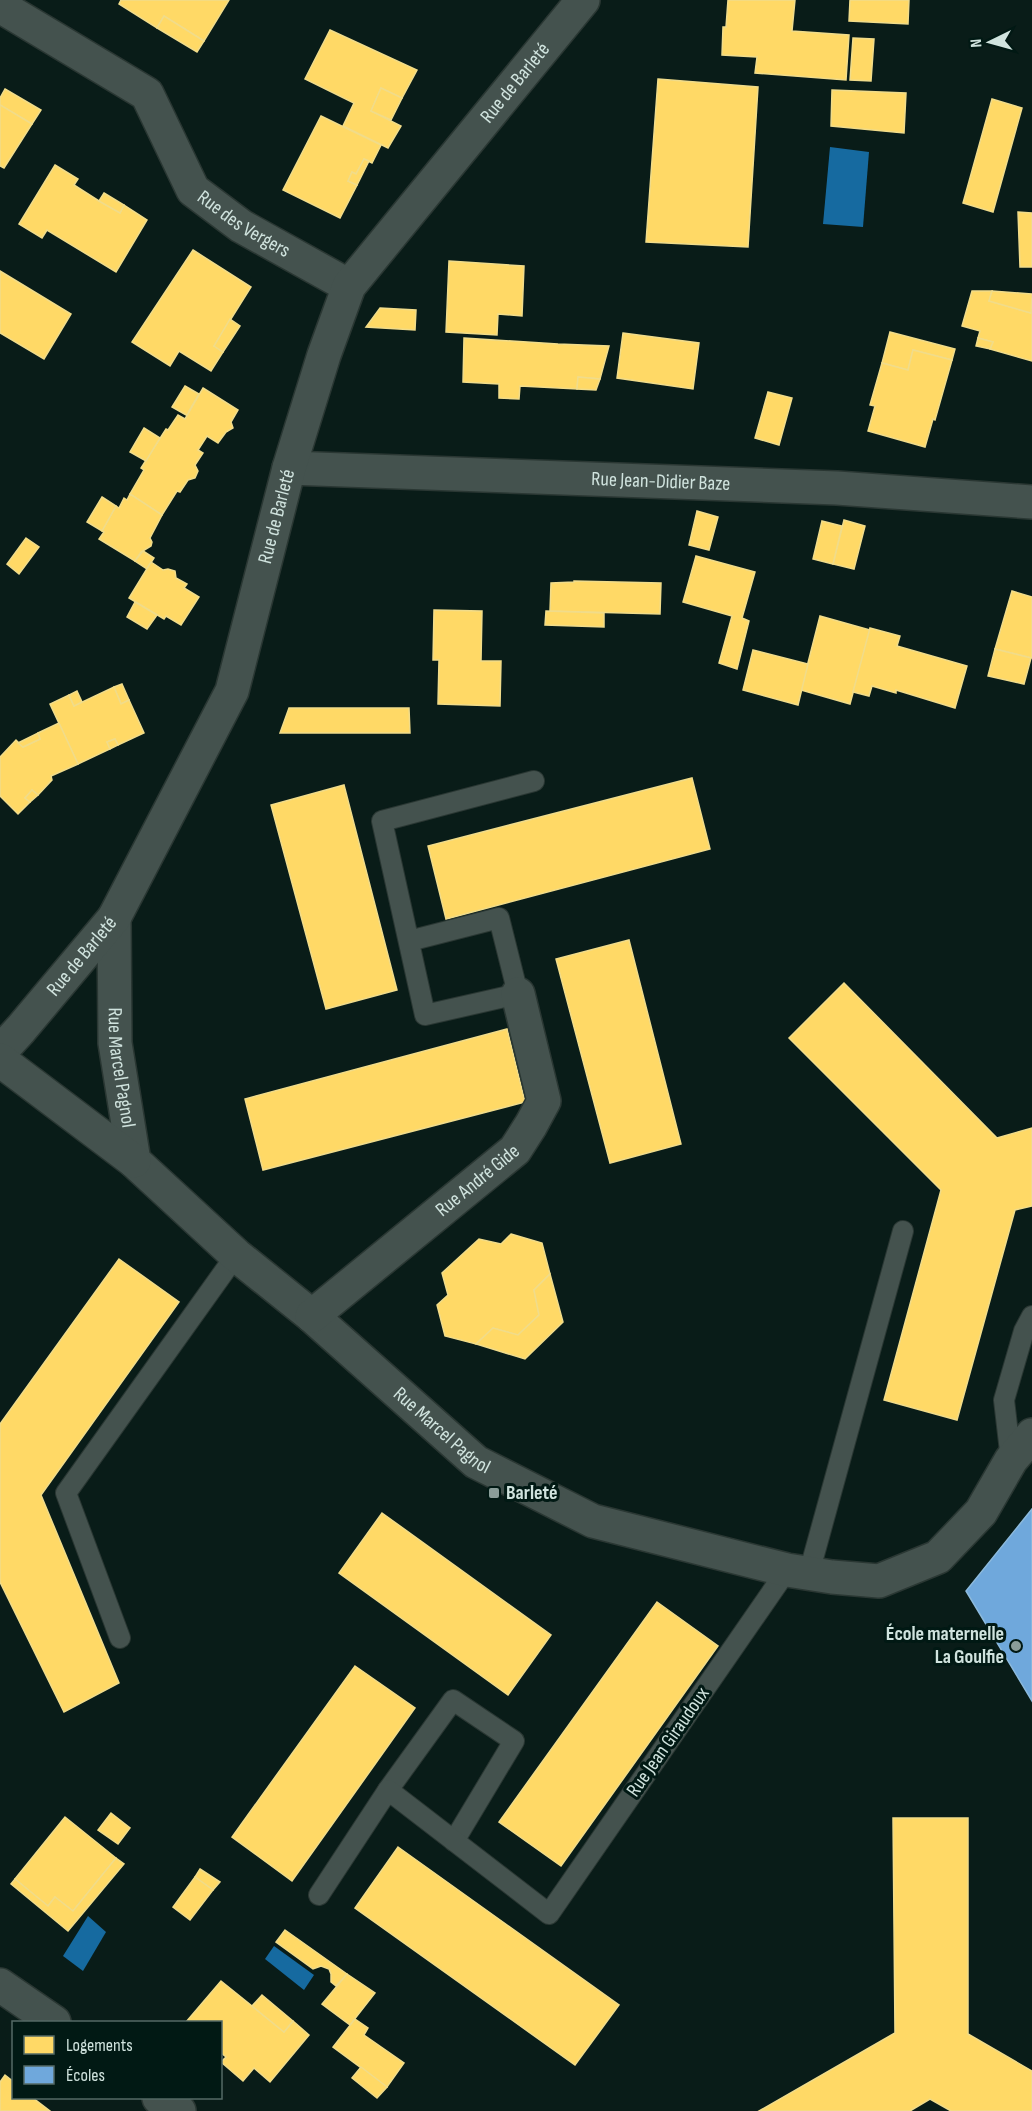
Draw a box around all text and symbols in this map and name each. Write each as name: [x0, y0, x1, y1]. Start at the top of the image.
north arrow: [960, 12, 1020, 72]
street label: Rue de Barleté: [475, 38, 555, 128]
text: N: [967, 38, 986, 48]
street label: Rue des Vergers: [192, 185, 294, 263]
street label: Rue de Barleté: [253, 467, 300, 566]
street label: Rue Jean-Didier Baze: [591, 467, 731, 496]
street label: Rue de Barleté: [42, 912, 122, 1001]
street label: Rue Marcel Pagnol: [103, 1007, 140, 1129]
street label: Rue André Gide: [431, 1139, 525, 1222]
street label: Rue Marcel Pagnol: [388, 1382, 494, 1479]
place label: Barleté: [506, 1481, 558, 1505]
marker: Barleté: [487, 1486, 501, 1500]
place label: École maternelle La Goulfie: [886, 1622, 1004, 1669]
marker: École maternelle La Goulfie: [1009, 1639, 1023, 1653]
street label: Rue Jean Giraudoux: [621, 1682, 715, 1801]
legend: [12, 2021, 222, 2099]
text: Logements: [66, 2035, 133, 2056]
text: Écoles: [66, 2065, 105, 2086]

